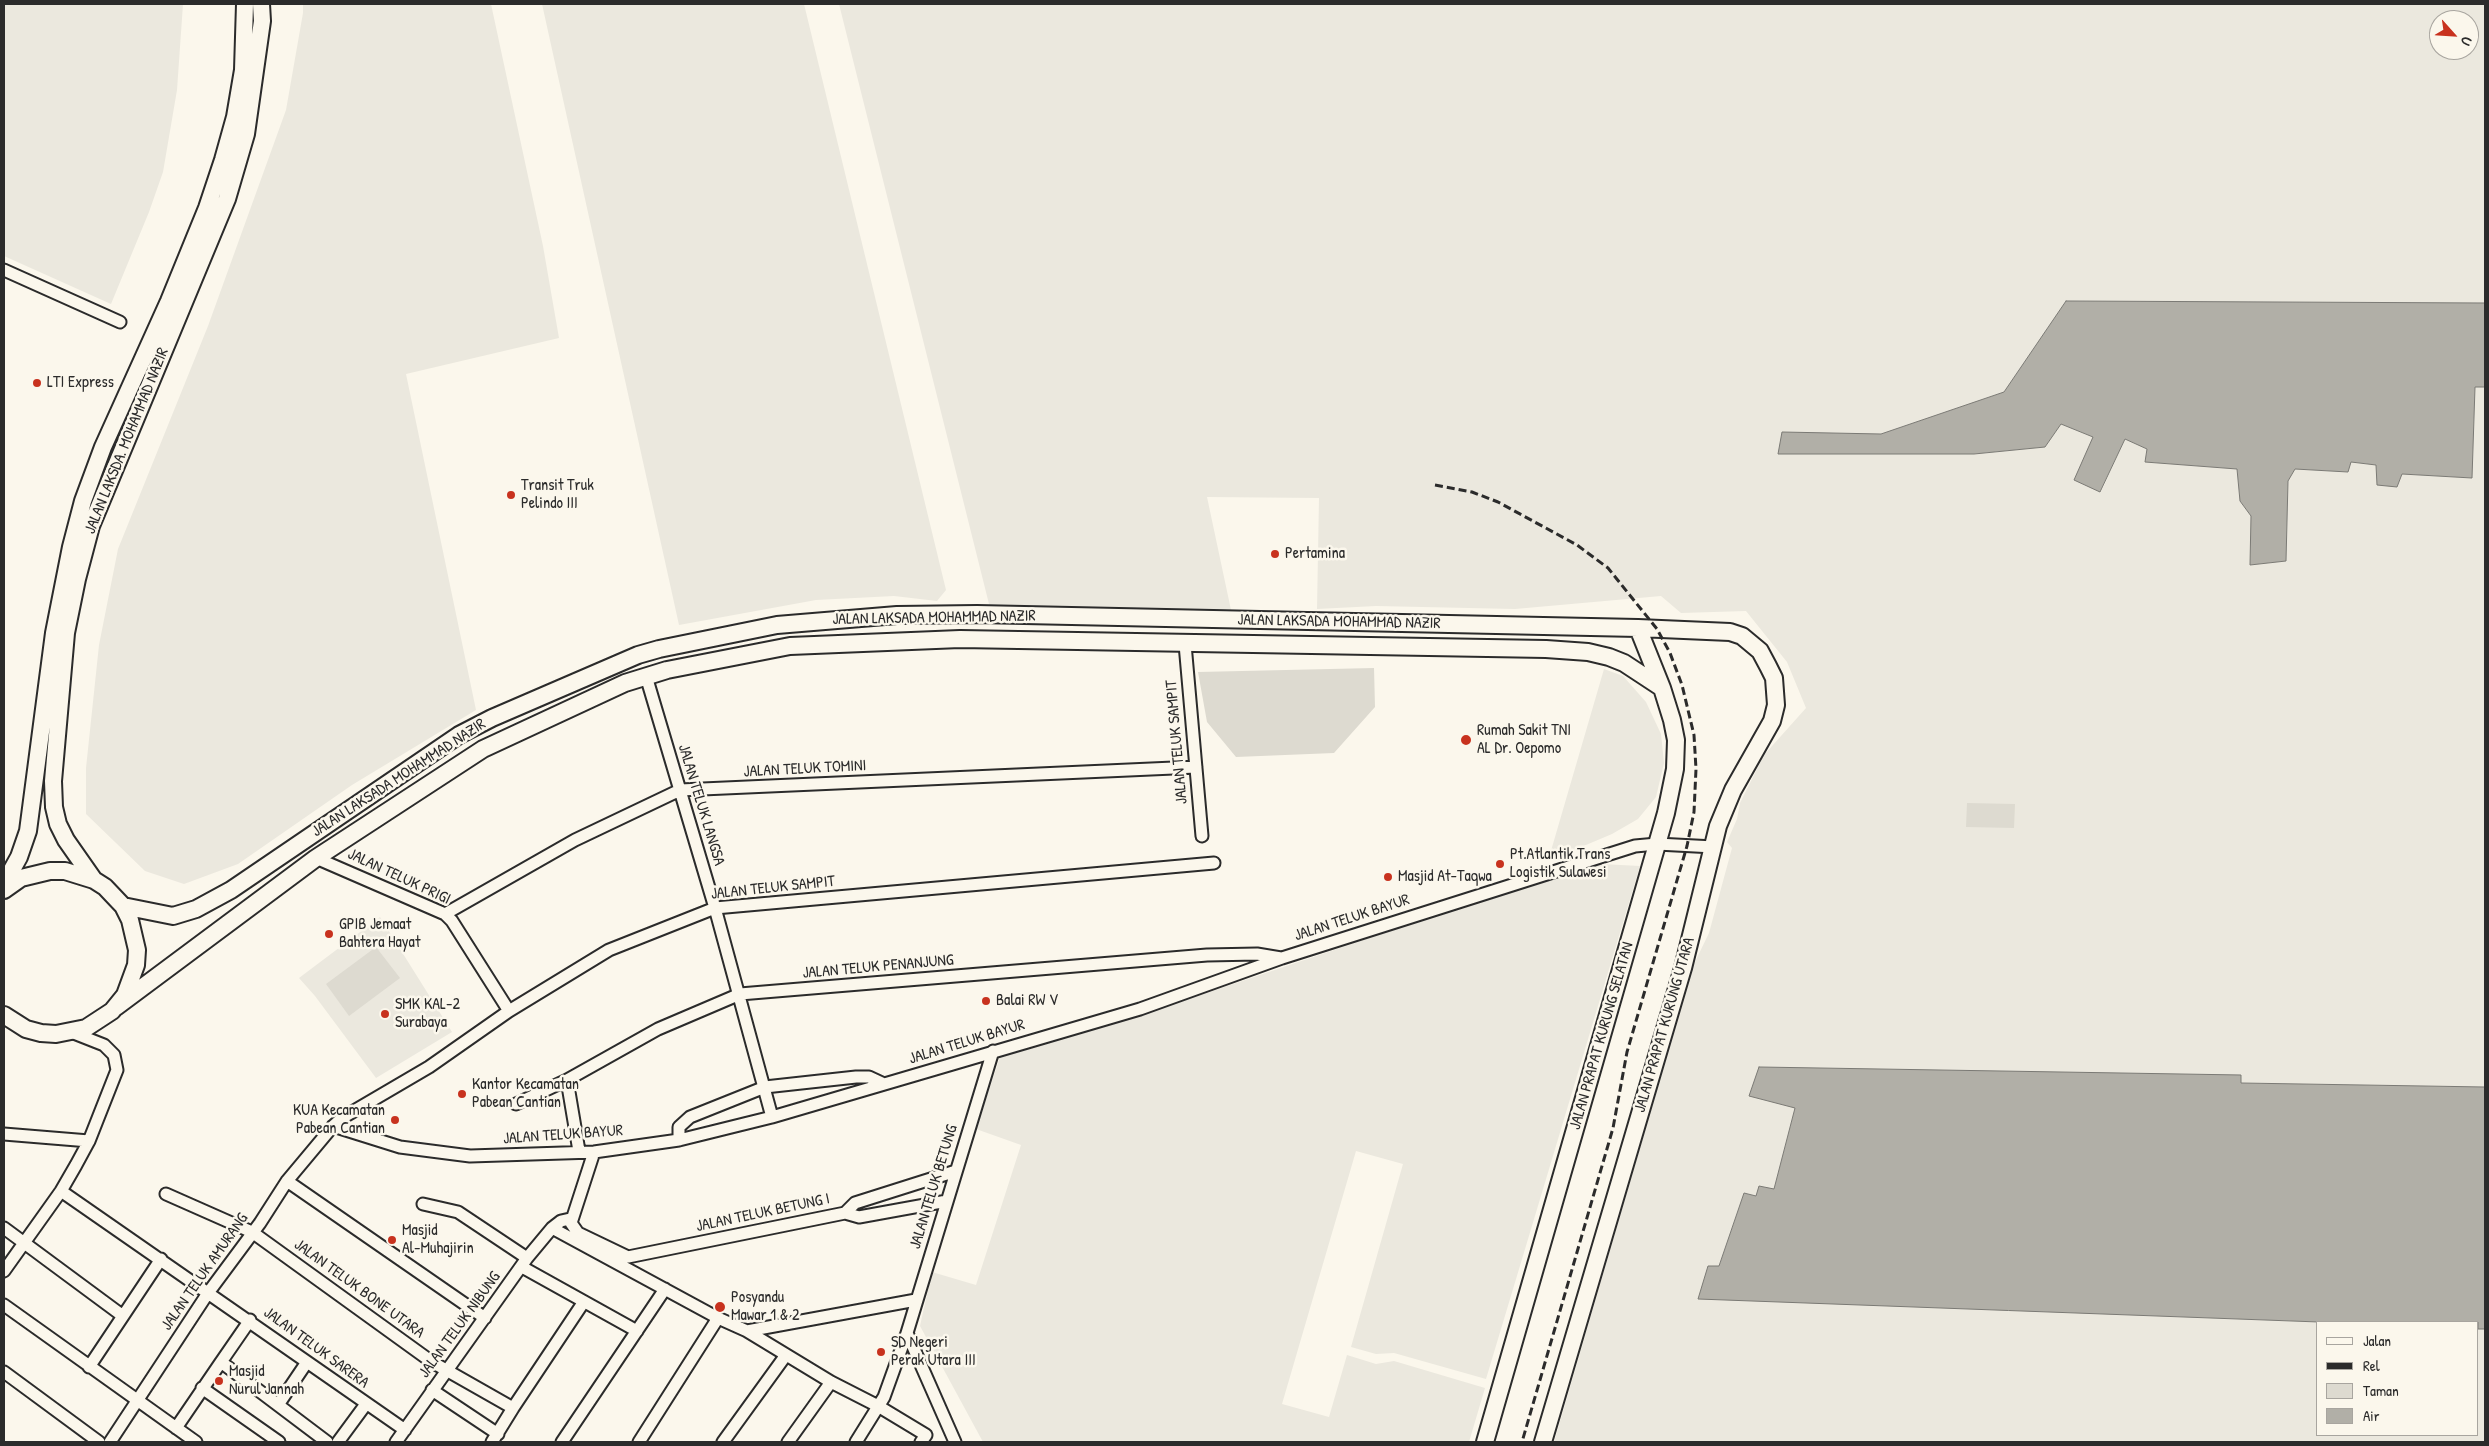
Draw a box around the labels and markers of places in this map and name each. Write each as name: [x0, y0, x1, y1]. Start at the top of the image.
place label: LTI Express: [47, 373, 114, 393]
marker: LTI Express: [31, 377, 43, 389]
place label: Transit Truk Pelindo III: [521, 476, 594, 514]
marker: Transit Truk Pelindo III: [505, 489, 517, 501]
place label: Pertamina: [1285, 544, 1345, 564]
marker: Pertamina: [1269, 548, 1281, 560]
place label: Rumah Sakit TNI AL Dr. Oepomo: [1477, 721, 1571, 759]
marker: Rumah Sakit TNI AL Dr. Oepomo: [1459, 733, 1473, 747]
place label: Pt.Atlantik Trans Logistik Sulawesi: [1510, 845, 1610, 883]
marker: Pt.Atlantik Trans Logistik Sulawesi: [1494, 858, 1506, 870]
place label: Masjid At-Taqwa: [1398, 867, 1492, 887]
marker: Masjid At-Taqwa: [1382, 871, 1394, 883]
place label: GPIB Jemaat Bahtera Hayat: [339, 915, 420, 953]
marker: GPIB Jemaat Bahtera Hayat: [323, 928, 335, 940]
place label: Balai RW V: [996, 991, 1058, 1011]
place label: SMK KAL-2 Surabaya: [395, 995, 460, 1033]
marker: Balai RW V: [980, 995, 992, 1007]
marker: SMK KAL-2 Surabaya: [379, 1008, 391, 1020]
place label: Kantor Kecamatan Pabean Cantian: [472, 1075, 579, 1113]
marker: Kantor Kecamatan Pabean Cantian: [456, 1088, 468, 1100]
place label: KUA Kecamatan Pabean Cantian: [293, 1101, 385, 1139]
marker: KUA Kecamatan Pabean Cantian: [389, 1114, 401, 1126]
place label: Masjid Al-Muhajirin: [402, 1221, 474, 1259]
marker: Masjid Al-Muhajirin: [386, 1234, 398, 1246]
place label: Posyandu Mawar 1 & 2: [731, 1288, 799, 1326]
marker: Posyandu Mawar 1 & 2: [713, 1300, 727, 1314]
place label: SD Negeri Perak Utara III: [891, 1333, 976, 1371]
marker: SD Negeri Perak Utara III: [875, 1346, 887, 1358]
place label: Masjid Nurul Jannah: [229, 1362, 304, 1400]
marker: Masjid Nurul Jannah: [213, 1375, 225, 1387]

